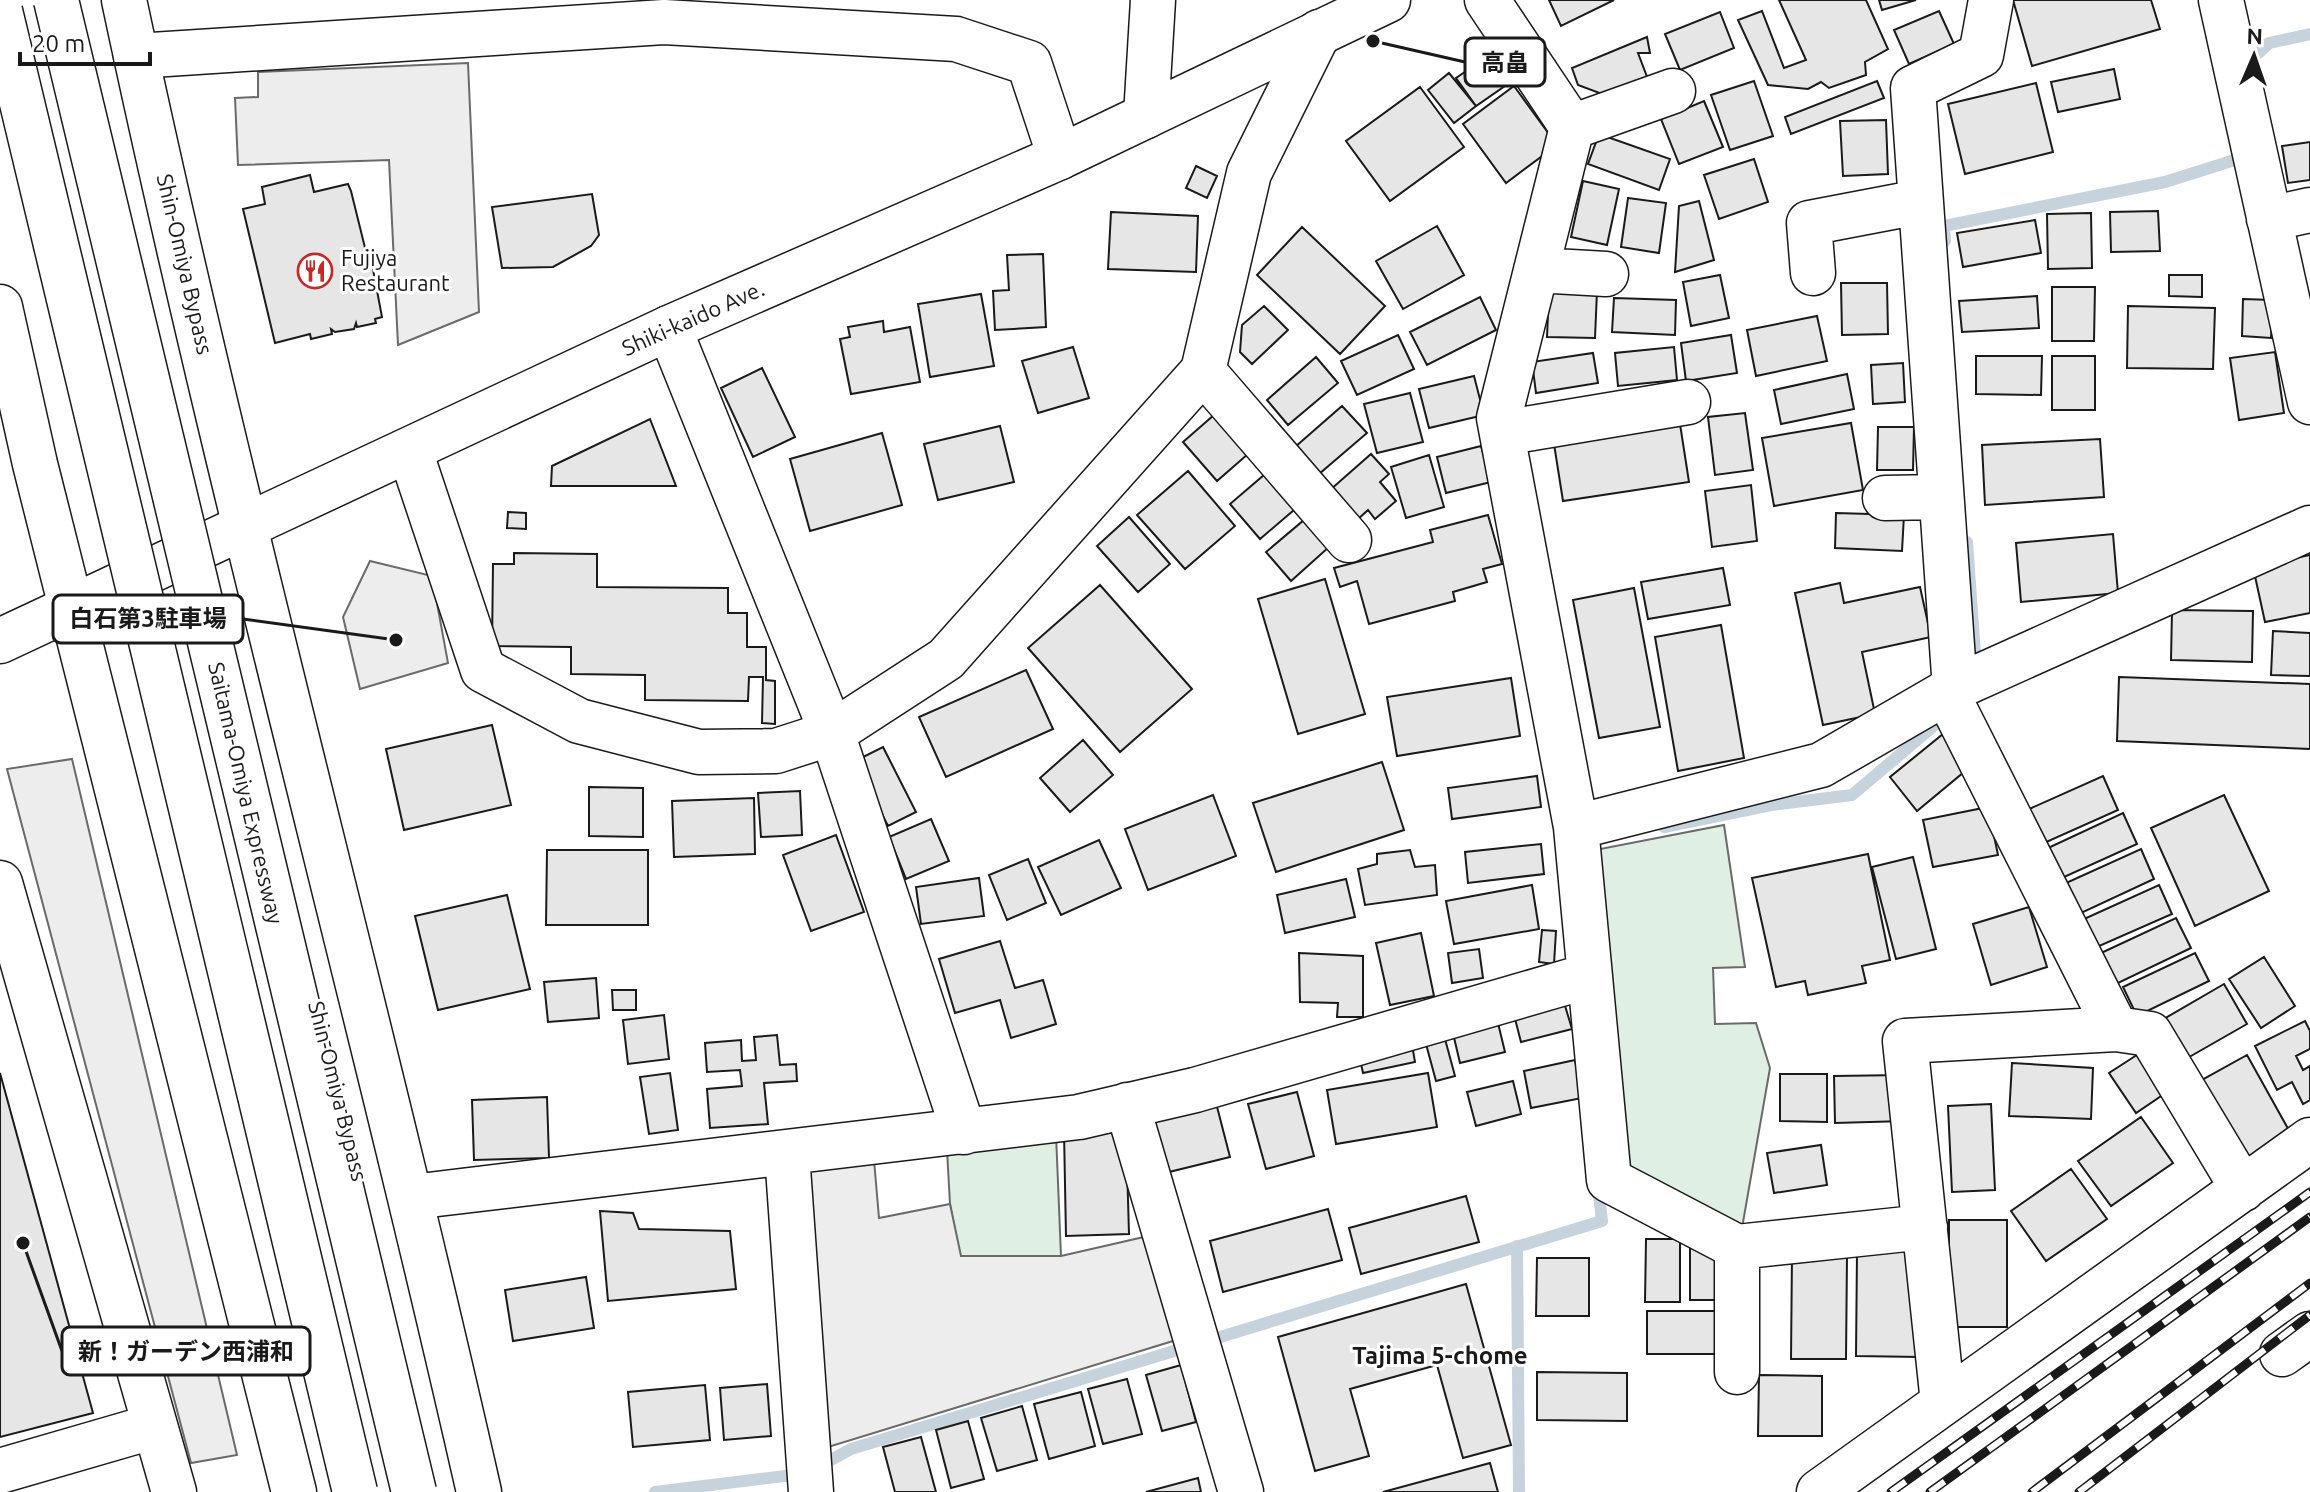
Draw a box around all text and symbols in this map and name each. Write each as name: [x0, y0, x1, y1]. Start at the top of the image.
scale bar: [20, 16, 150, 66]
north arrow: [2214, 16, 2294, 96]
text: N: [2246, 23, 2263, 48]
text: 20 m: [32, 30, 85, 57]
callout: 高畠: [1465, 38, 1545, 86]
text: 高畠: [1481, 49, 1529, 76]
street label: Shin-Omiya Bypass: [153, 171, 218, 357]
place label: Fujiya Restaurant: [341, 245, 450, 295]
restaurant icon: Fujiya Restaurant: [296, 252, 334, 290]
street label: Shiki-kaido Ave.: [618, 275, 768, 360]
callout: 白石第3駐車場: [53, 595, 243, 643]
text: 白石第3駐車場: [69, 605, 227, 632]
street label: Saitama-Omiya Expressway: [204, 659, 289, 927]
street label: Shin-Omiya Bypass: [304, 998, 373, 1183]
callout: 新！ガーデン西浦和: [62, 1327, 310, 1375]
text: 新！ガーデン西浦和: [78, 1338, 294, 1365]
district label: Tajima 5-chome: [1352, 1342, 1528, 1369]

